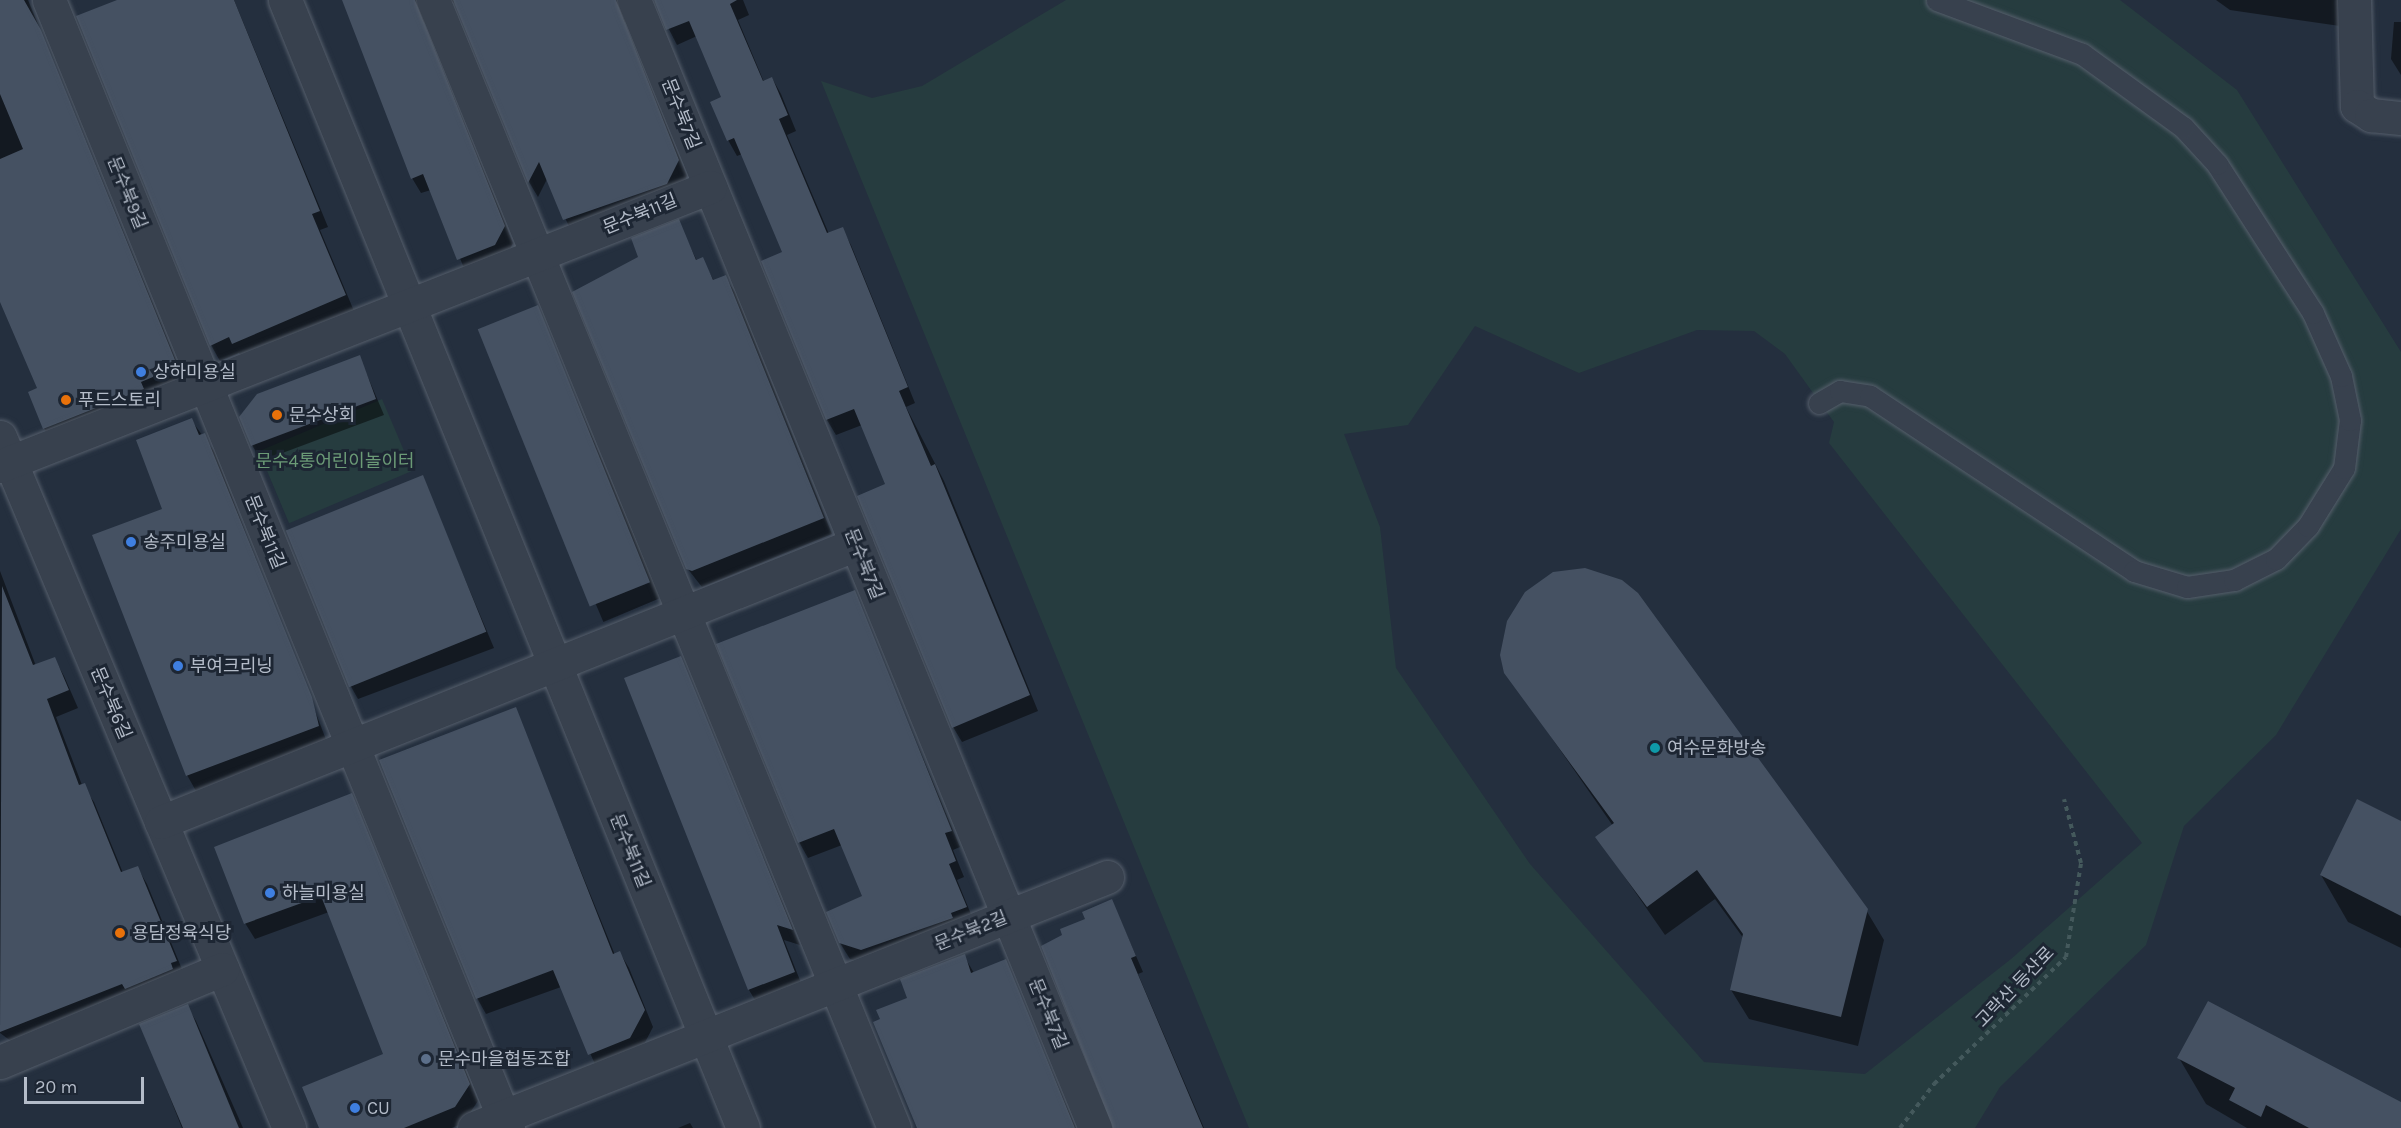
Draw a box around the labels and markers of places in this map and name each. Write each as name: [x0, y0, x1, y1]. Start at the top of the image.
place label: 상하미용실: [153, 361, 236, 383]
marker: 상하미용실: [134, 365, 148, 379]
place label: 푸드스토리: [78, 389, 161, 411]
marker: 푸드스토리: [59, 393, 73, 407]
place label: 문수상회: [289, 404, 355, 426]
marker: 문수상회: [270, 408, 284, 422]
place label: 송주미용실: [143, 531, 226, 553]
marker: 송주미용실: [124, 535, 138, 549]
place label: 부여크리닝: [190, 655, 273, 677]
marker: 부여크리닝: [171, 659, 185, 673]
place label: 여수문화방송: [1667, 737, 1766, 759]
marker: 여수문화방송: [1648, 741, 1662, 755]
place label: 하늘미용실: [282, 882, 365, 904]
marker: 하늘미용실: [263, 886, 277, 900]
place label: 용담정육식당: [132, 922, 231, 944]
marker: 용담정육식당: [113, 926, 127, 940]
place label: 문수마을협동조합: [438, 1048, 570, 1070]
marker: 문수마을협동조합: [419, 1052, 433, 1066]
place label: CU: [367, 1097, 390, 1119]
marker: CU: [348, 1101, 362, 1115]

